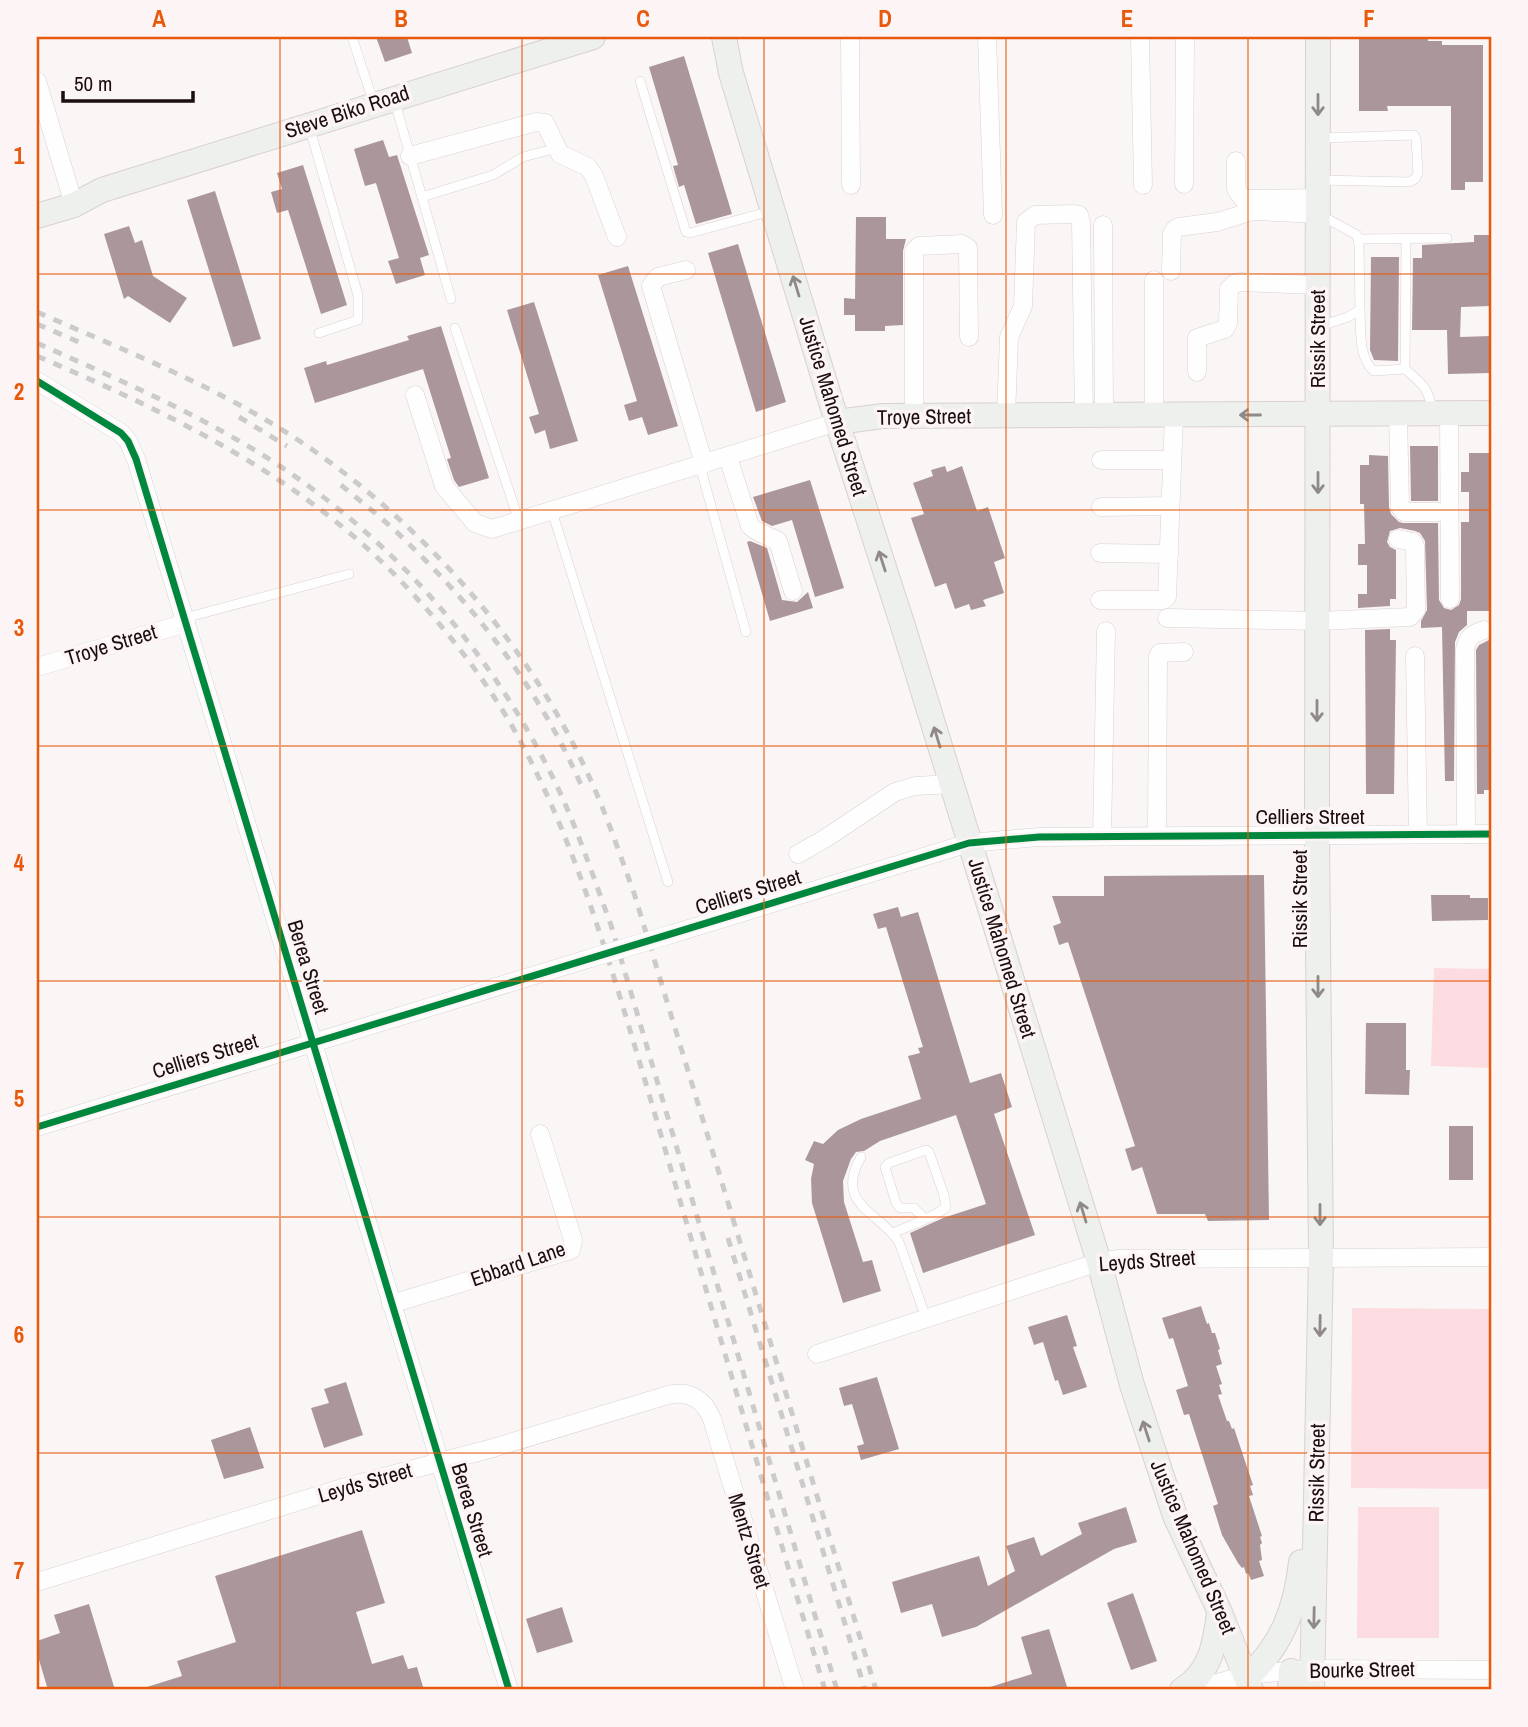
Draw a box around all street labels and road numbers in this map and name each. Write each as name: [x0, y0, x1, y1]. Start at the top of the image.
street label: Steve Biko Road: [281, 78, 413, 145]
street label: Rissik Street: [1303, 290, 1332, 388]
street label: Justice Mahomed Street: [792, 312, 875, 500]
street label: Troye Street: [877, 401, 972, 432]
street label: Troye Street: [62, 617, 160, 672]
street label: Celliers Street: [1255, 802, 1365, 831]
street label: Rissik Street: [1285, 850, 1314, 948]
street label: Justice Mahomed Street: [961, 854, 1044, 1042]
street label: Celliers Street: [691, 862, 804, 921]
street label: Berea Street: [280, 916, 337, 1018]
street label: Celliers Street: [148, 1026, 261, 1085]
street label: Ebbard Lane: [466, 1234, 569, 1293]
street label: Leyds Street: [1098, 1243, 1196, 1278]
street label: Rissik Street: [1301, 1423, 1332, 1523]
street label: Leyds Street: [314, 1455, 416, 1510]
street label: Justice Mahomed Street: [1144, 1455, 1243, 1639]
street label: Berea Street: [444, 1459, 501, 1561]
street label: Mentz Street: [721, 1490, 778, 1592]
street label: Bourke Street: [1309, 1654, 1415, 1685]

